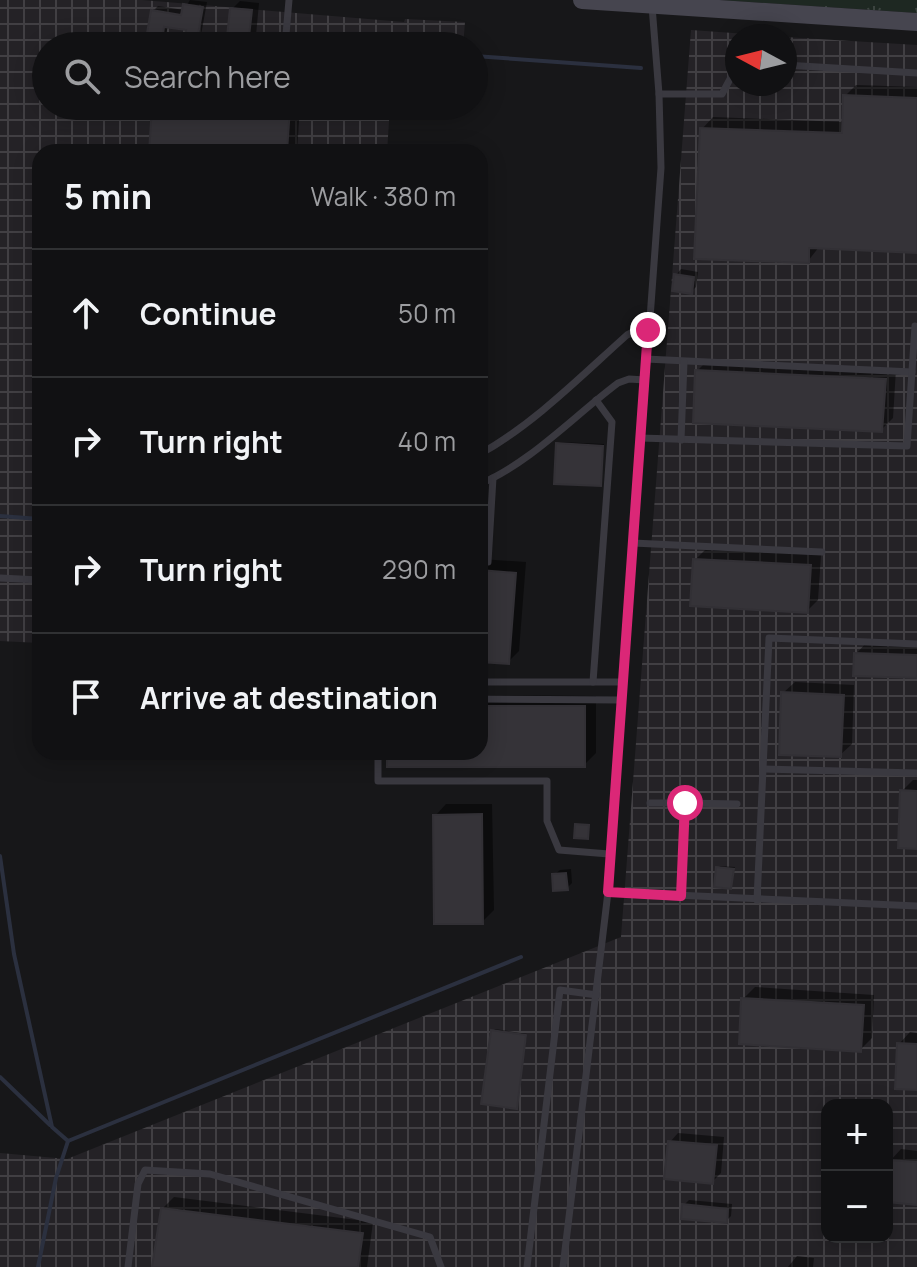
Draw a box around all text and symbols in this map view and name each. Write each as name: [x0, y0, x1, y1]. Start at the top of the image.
north arrow: [725, 24, 797, 96]
search box: [32, 32, 488, 120]
icon: search: [60, 54, 104, 98]
text: Search here: [124, 56, 291, 97]
text: 5 min: [64, 173, 152, 219]
text: Walk · 380 m: [311, 178, 456, 214]
icon: ahead: [64, 291, 108, 335]
text: Continue: [140, 293, 276, 334]
text: 50 m: [398, 295, 456, 331]
route end: [630, 312, 666, 348]
icon: right: [64, 419, 108, 463]
text: Turn right: [140, 421, 283, 462]
text: 40 m: [398, 423, 456, 459]
icon: right: [64, 547, 108, 591]
text: Turn right: [140, 549, 283, 590]
text: 290 m: [382, 551, 456, 587]
icon: arrive: [64, 675, 108, 719]
text: Arrive at destination: [140, 677, 438, 718]
route start: [667, 785, 703, 821]
map controls: [821, 1099, 893, 1243]
button: +: [821, 1099, 893, 1171]
button: −: [821, 1171, 893, 1243]

